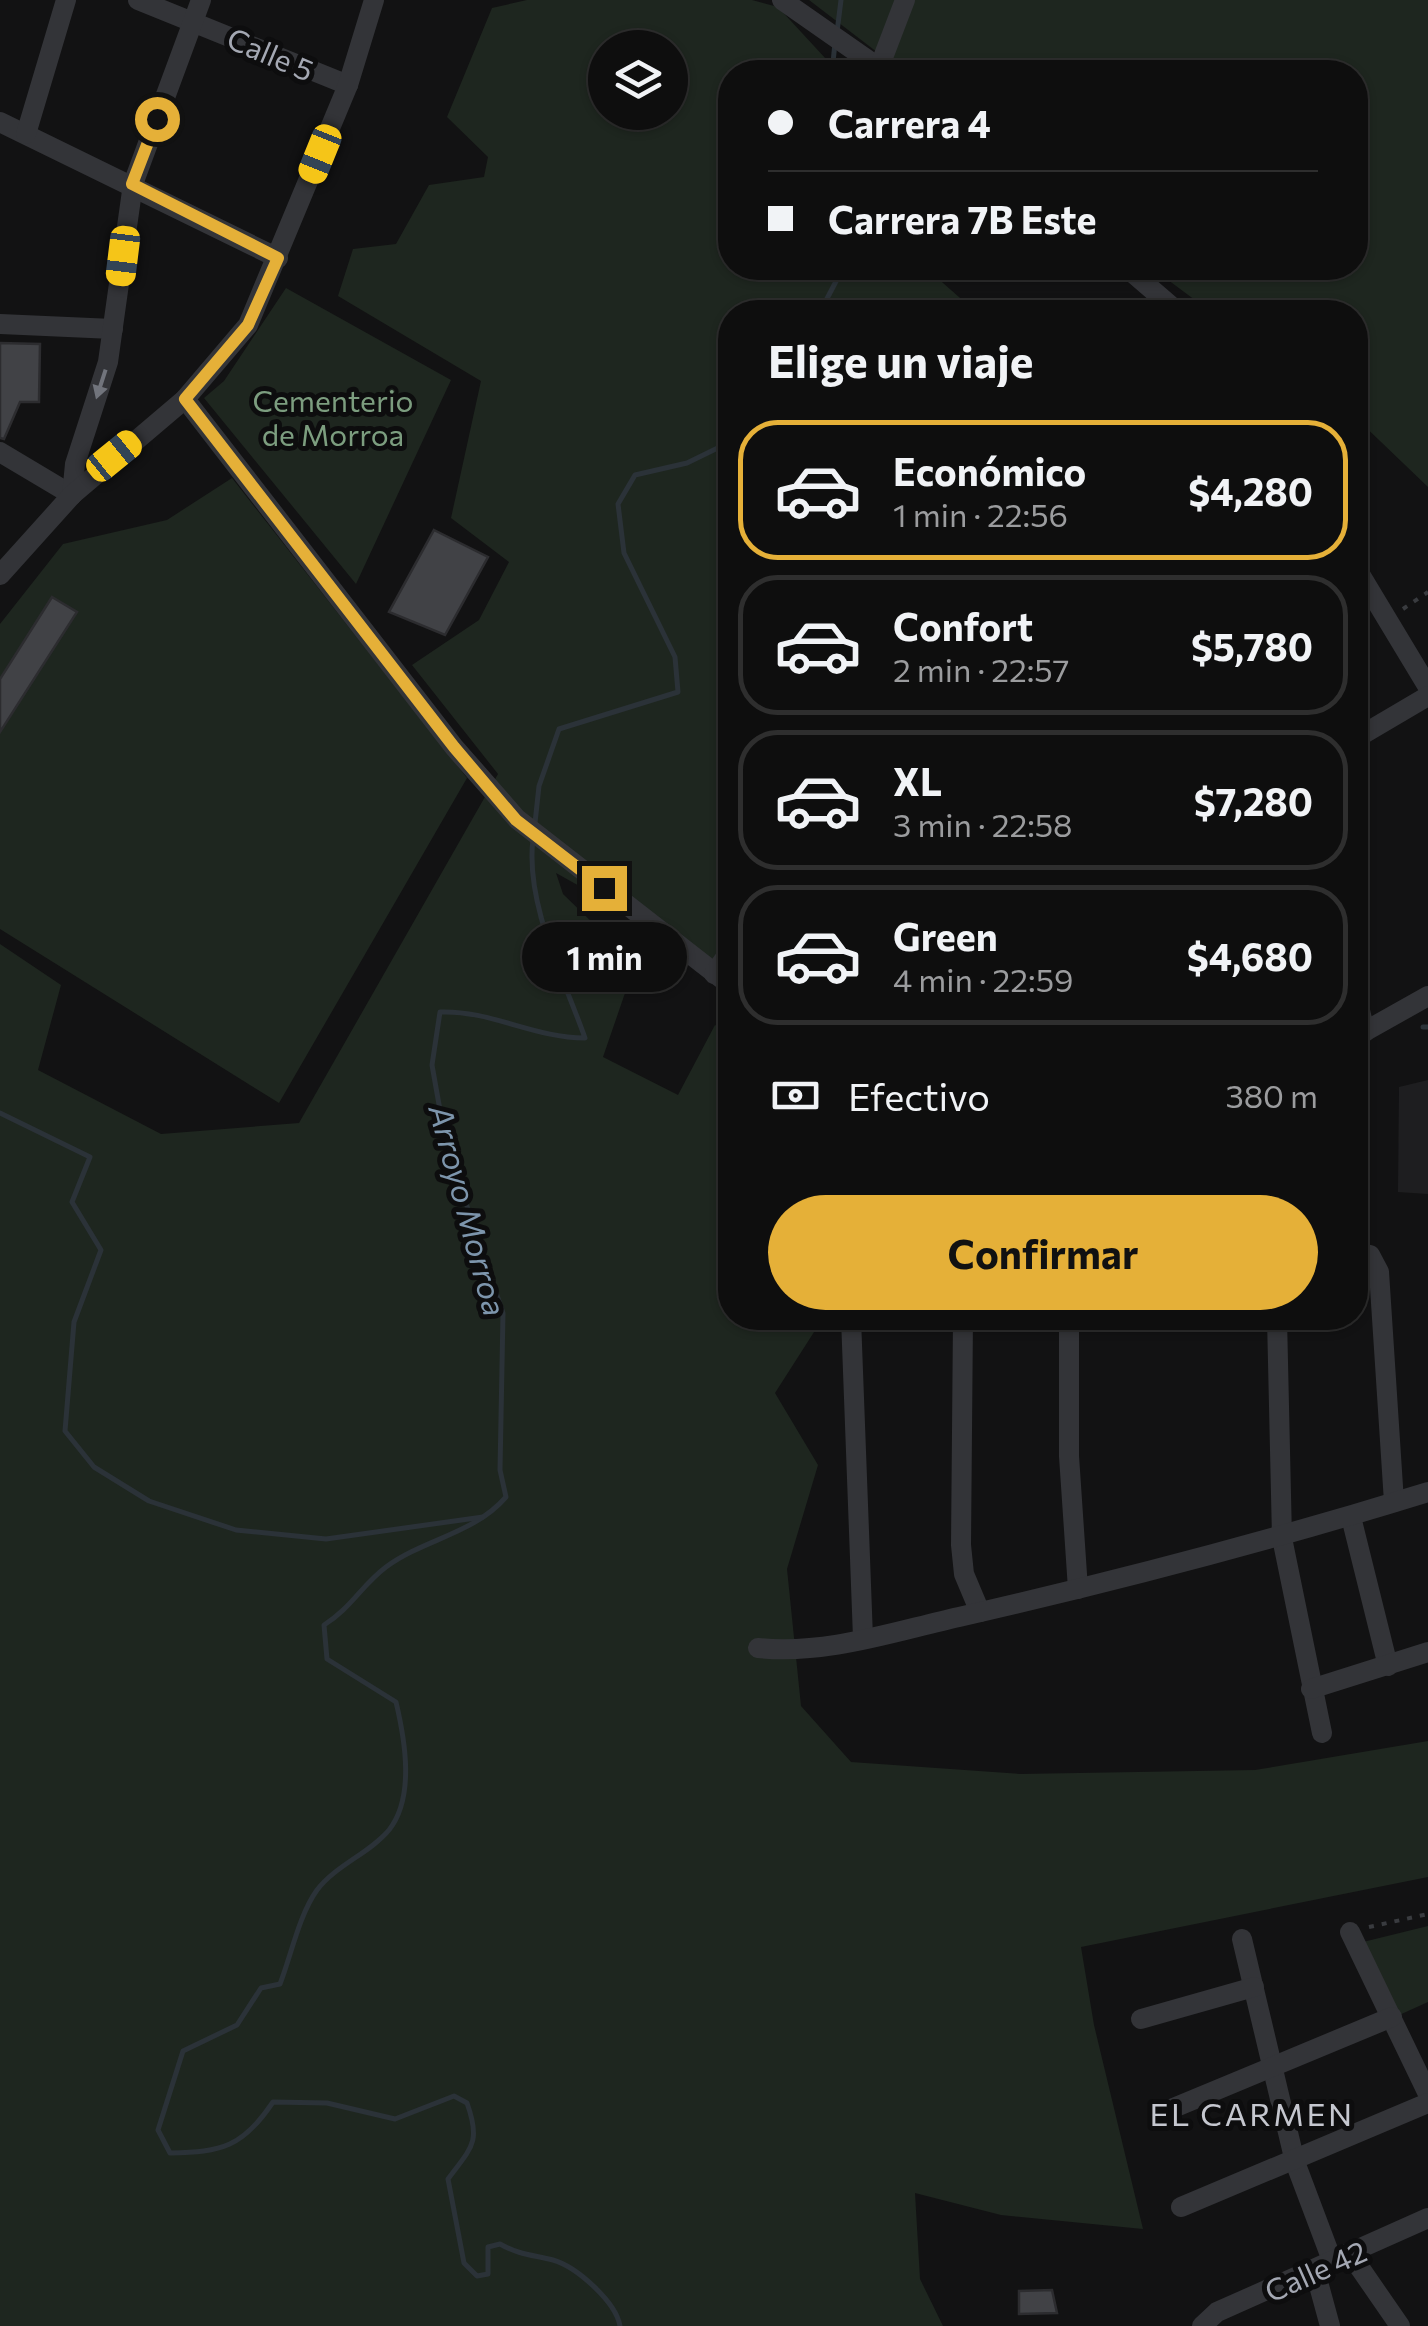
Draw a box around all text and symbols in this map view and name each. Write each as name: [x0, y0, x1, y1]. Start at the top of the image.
street label: Calle 5: [222, 18, 320, 88]
map controls: [588, 30, 688, 130]
button: layers: [588, 30, 688, 130]
route start: [135, 97, 180, 142]
text: Carrera 4: [828, 99, 991, 146]
car: [295, 121, 345, 187]
text: Carrera 7B Este: [828, 195, 1097, 242]
car: [104, 224, 142, 288]
text: Elige un viaje: [768, 332, 1033, 387]
one-way arrow: [93, 369, 108, 399]
park label: Cementerio de Morroa: [252, 381, 414, 452]
car: [81, 425, 147, 487]
icon: car: [773, 445, 863, 535]
text: Económico: [893, 447, 1086, 494]
text: $4,280: [1188, 467, 1313, 514]
text: 1 min · 22:56: [893, 494, 1068, 534]
icon: car: [773, 600, 863, 690]
text: Confort: [893, 602, 1033, 649]
text: $5,780: [1191, 622, 1313, 669]
text: 2 min · 22:57: [893, 649, 1069, 689]
icon: car: [773, 755, 863, 845]
text: XL: [893, 757, 942, 804]
text: $7,280: [1194, 777, 1313, 824]
text: 3 min · 22:58: [893, 804, 1073, 844]
route end: [582, 866, 627, 911]
icon: car: [773, 910, 863, 1000]
text: Green: [893, 912, 998, 959]
callout: 1 min: [522, 923, 686, 993]
text: $4,680: [1187, 932, 1313, 979]
text: 1 min: [567, 937, 642, 977]
text: 4 min · 22:59: [893, 959, 1073, 999]
icon: cash: [768, 1068, 823, 1123]
text: Efectivo: [848, 1072, 990, 1119]
text: 380 m: [1225, 1075, 1318, 1115]
water label: Arroyo Morroa: [421, 1099, 516, 1320]
button: Confirmar: [768, 1195, 1318, 1310]
district label: EL CARMEN: [1149, 2093, 1355, 2133]
street label: Calle 42: [1258, 2231, 1372, 2309]

